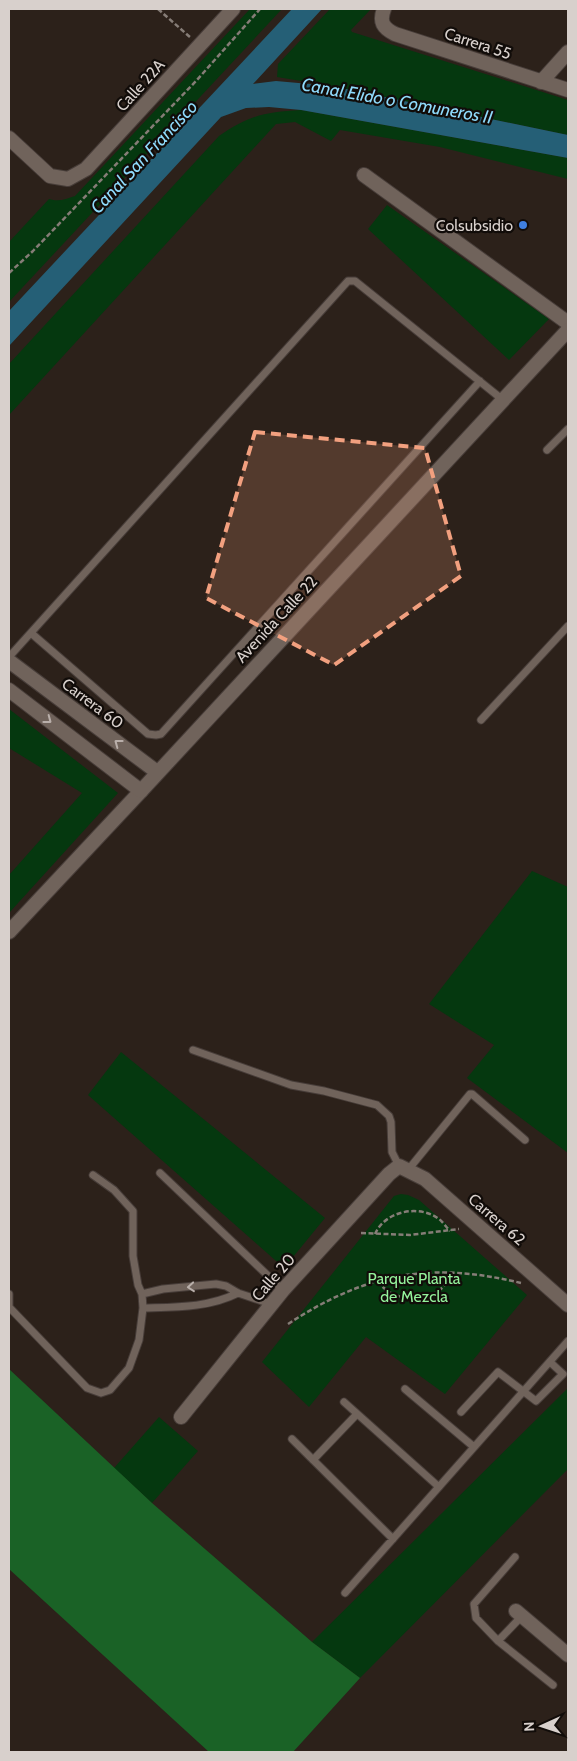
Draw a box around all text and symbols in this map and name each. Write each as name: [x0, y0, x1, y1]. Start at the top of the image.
street label: Carrera 55: [442, 24, 514, 63]
street label: Calle 22A: [112, 55, 169, 115]
water label: Canal Elido o Comuneros II: [300, 73, 495, 129]
water label: Canal San Francisco: [86, 96, 202, 218]
place label: Colsubsidio: [436, 216, 513, 235]
marker: Colsubsidio: [517, 219, 529, 231]
street label: Avenida Calle 22: [231, 572, 321, 667]
street label: Carrera 60: [58, 674, 127, 733]
one-way arrow: [42, 714, 51, 722]
one-way arrow: [114, 740, 124, 749]
street label: Carrera 62: [464, 1189, 529, 1249]
street label: Calle 20: [248, 1250, 299, 1305]
park label: Parque Planta de Mezcla: [368, 1269, 461, 1306]
one-way arrow: [187, 1281, 195, 1292]
north arrow: [517, 1701, 567, 1751]
text: N: [520, 1721, 538, 1732]

